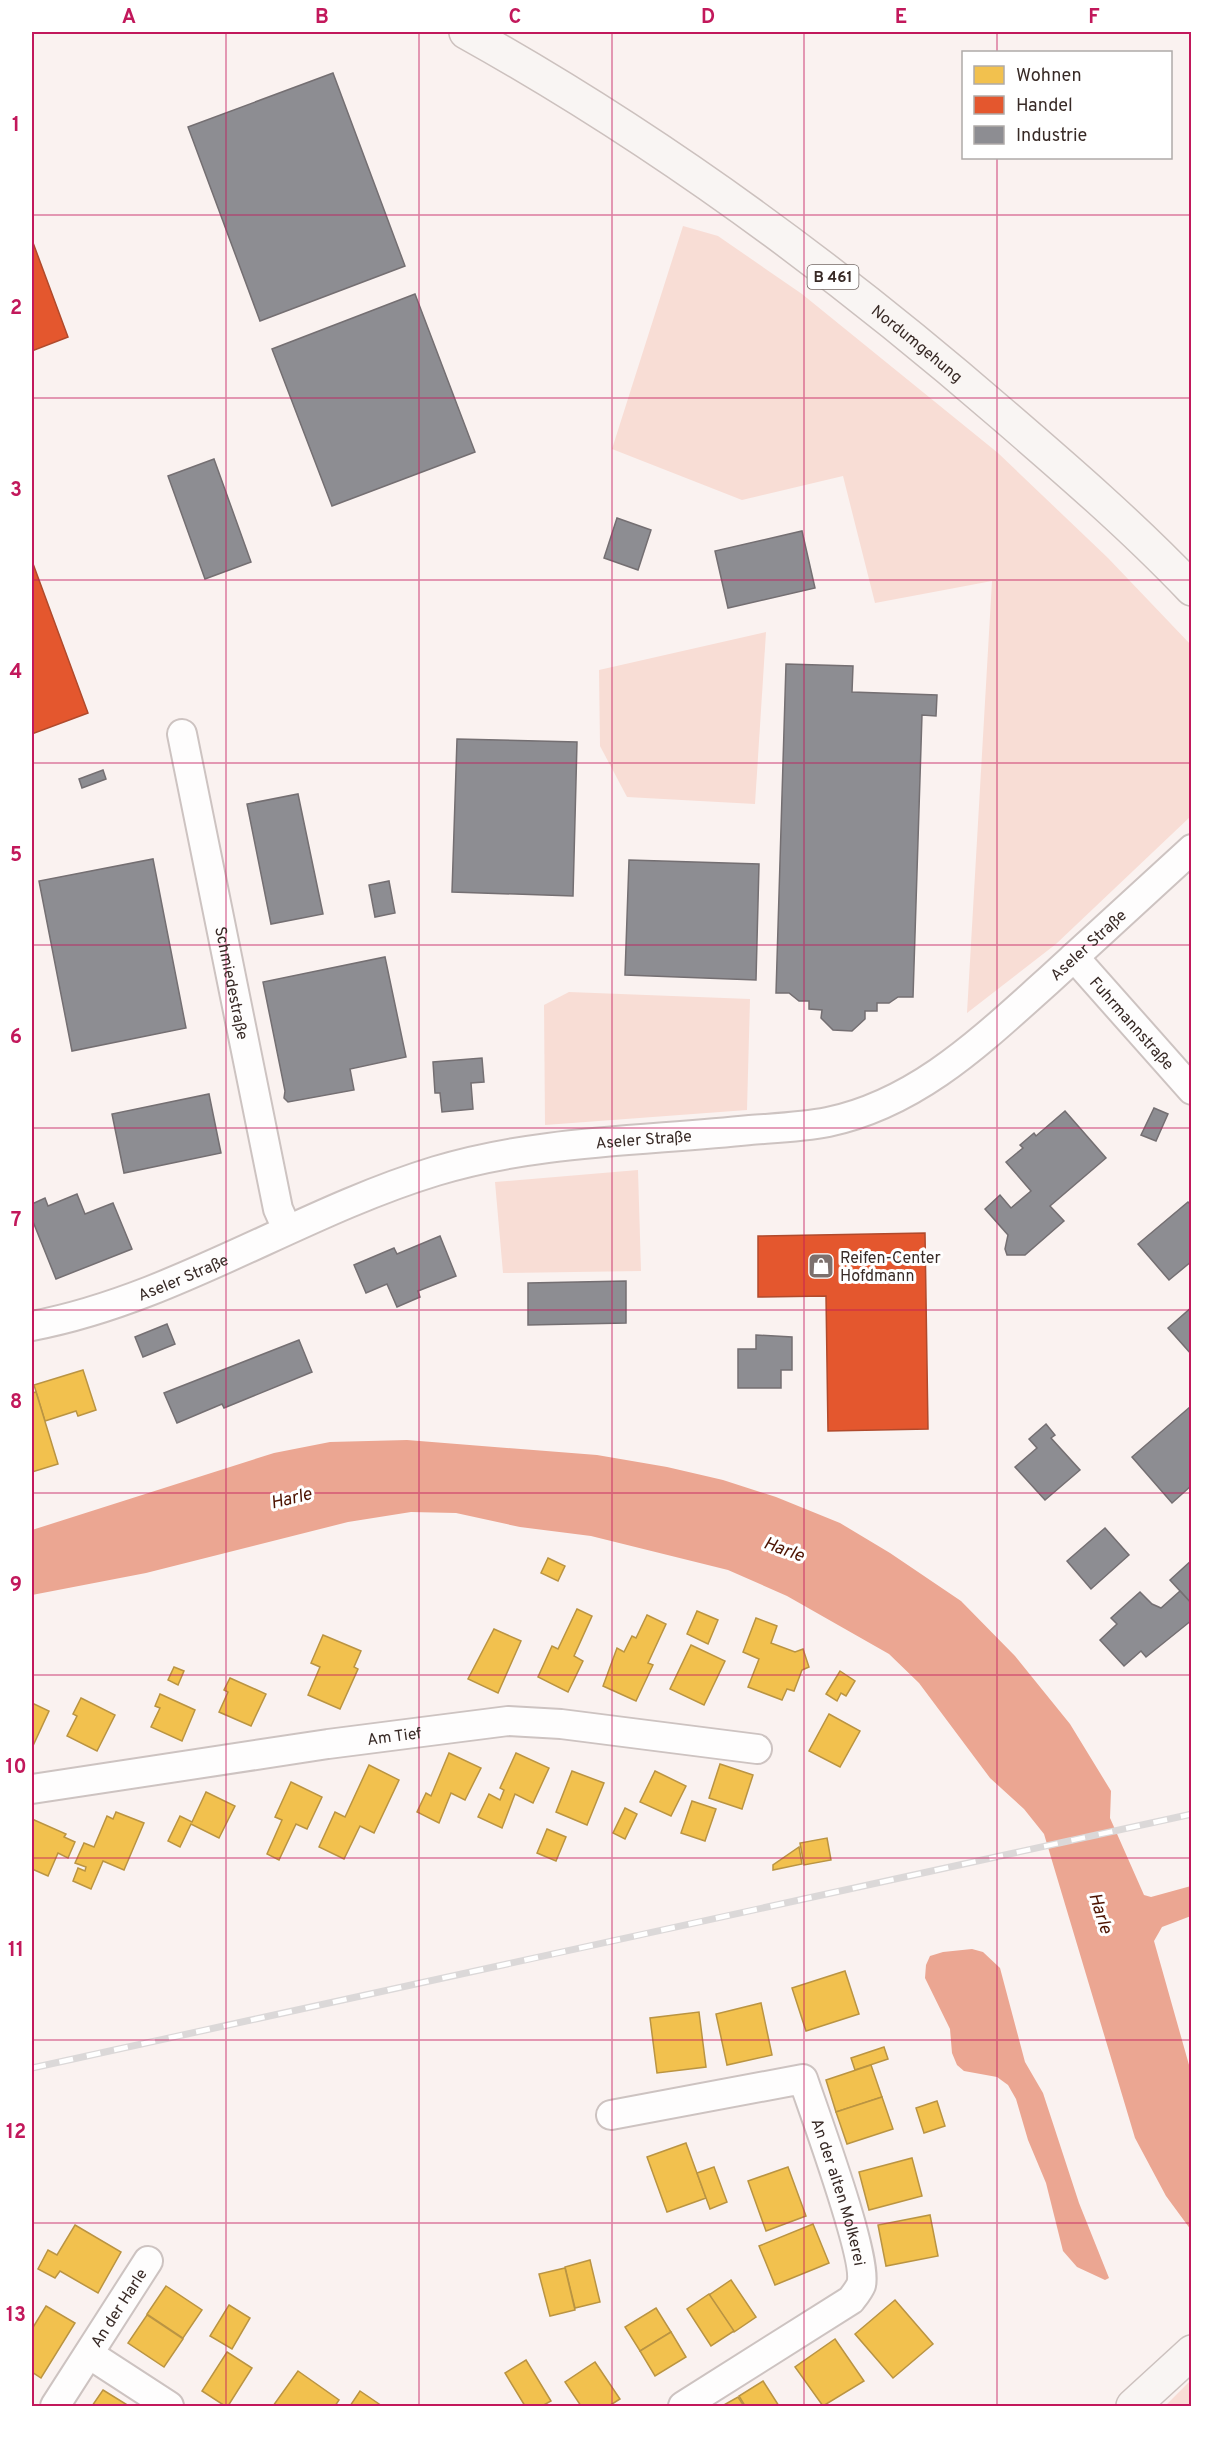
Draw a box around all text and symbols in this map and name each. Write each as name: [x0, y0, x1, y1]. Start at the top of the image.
text: A: [122, 5, 136, 31]
text: B: [315, 5, 329, 31]
text: C: [509, 5, 521, 31]
text: D: [701, 5, 715, 31]
text: E: [895, 5, 907, 31]
text: F: [1088, 5, 1100, 31]
legend: [962, 51, 1172, 159]
text: Wohnen: [1016, 65, 1082, 88]
text: Handel: [1016, 95, 1073, 118]
text: 1: [12, 113, 20, 139]
text: Industrie: [1016, 125, 1087, 148]
road number: B 461: [808, 265, 858, 289]
text: 2: [10, 296, 22, 322]
street label: Nordumgehung: [867, 301, 966, 388]
text: 3: [10, 478, 22, 504]
text: 4: [10, 660, 22, 686]
text: 5: [10, 843, 22, 869]
street label: Aseler Straße: [1047, 906, 1131, 986]
street label: Schmiedestraße: [209, 925, 252, 1042]
street label: Fuhrmannstraße: [1084, 973, 1178, 1075]
text: 6: [10, 1025, 22, 1051]
street label: Aseler Straße: [595, 1127, 692, 1155]
text: 7: [11, 1208, 21, 1234]
place label: Reifen-Center Hofdmann: [840, 1249, 941, 1287]
street label: Aseler Straße: [135, 1251, 232, 1307]
shop icon: Reifen-Center Hofdmann: [806, 1251, 836, 1281]
text: 8: [10, 1390, 22, 1416]
water label: Harle: [268, 1483, 315, 1516]
water label: Harle: [760, 1533, 808, 1569]
text: 9: [10, 1573, 22, 1599]
street label: Am Tief: [366, 1724, 423, 1751]
text: 10: [5, 1755, 27, 1781]
water label: Harle: [1082, 1890, 1117, 1937]
text: 11: [8, 1938, 24, 1964]
street label: An der alten Molkerei: [806, 2116, 868, 2267]
text: 12: [6, 2120, 26, 2146]
street label: An der Harle: [87, 2265, 152, 2352]
text: 13: [6, 2303, 26, 2329]

